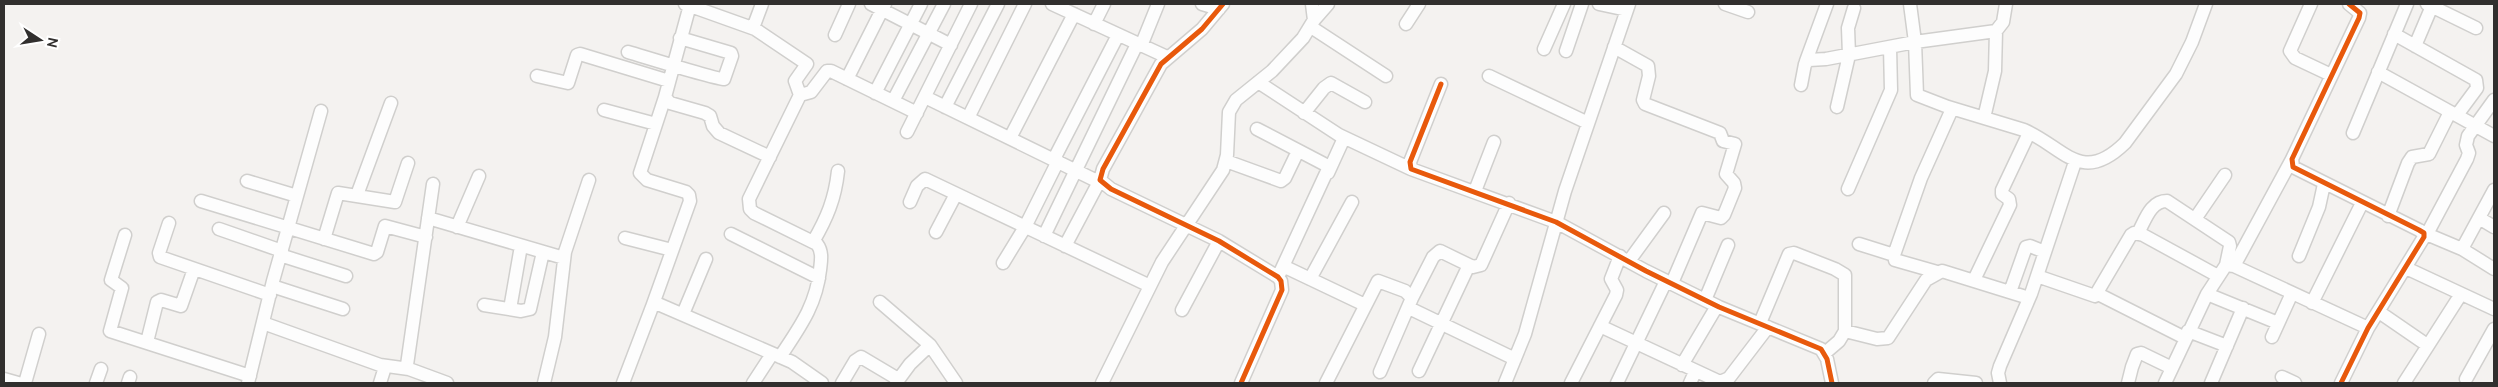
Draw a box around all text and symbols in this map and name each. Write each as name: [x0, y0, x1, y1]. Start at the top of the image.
north arrow: [15, 15, 65, 65]
text: N: [43, 36, 63, 49]

